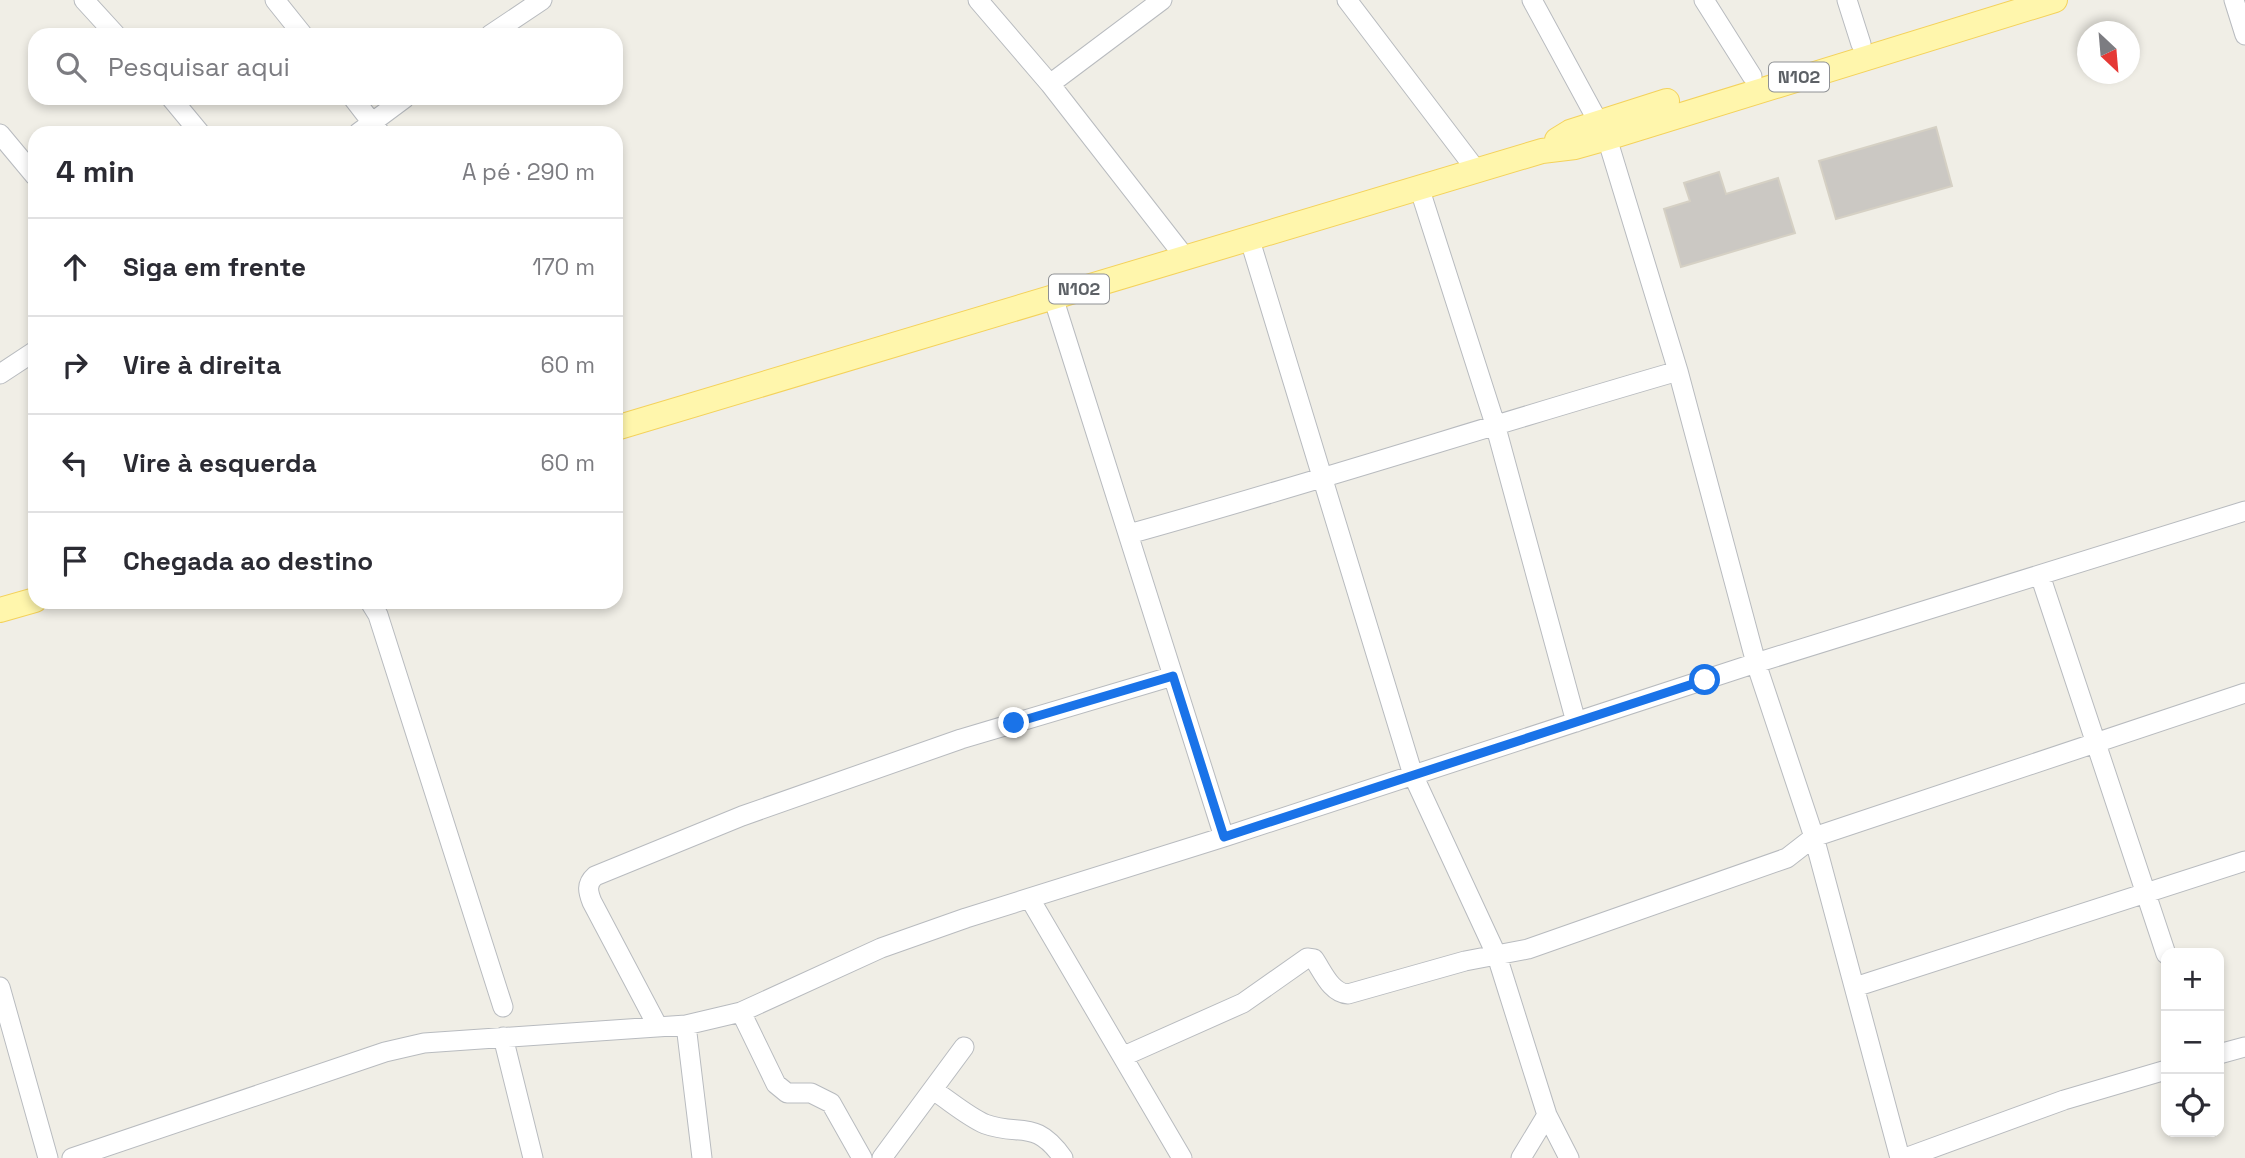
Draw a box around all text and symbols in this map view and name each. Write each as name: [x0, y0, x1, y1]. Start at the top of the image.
north arrow: [2077, 21, 2140, 84]
search box: [28, 28, 623, 105]
icon: search: [52, 48, 90, 86]
text: Pesquisar aqui: [108, 50, 290, 84]
road number: N102: [1769, 62, 1829, 92]
text: 4 min: [56, 152, 135, 191]
text: A pé · 290 m: [462, 157, 595, 187]
icon: ahead: [56, 248, 94, 286]
text: Siga em frente: [123, 250, 306, 284]
text: 170 m: [532, 252, 595, 282]
road number: N102: [1049, 274, 1109, 304]
icon: right: [56, 346, 94, 384]
text: Vire à direita: [123, 348, 281, 382]
text: 60 m: [540, 350, 595, 380]
icon: left: [56, 444, 94, 482]
text: Vire à esquerda: [123, 446, 317, 480]
text: 60 m: [540, 448, 595, 478]
icon: arrive: [56, 542, 94, 580]
text: Chegada ao destino: [123, 544, 373, 578]
route start: [1689, 664, 1720, 695]
route end: [998, 707, 1029, 738]
map controls: [2161, 948, 2224, 1137]
button: +: [2161, 948, 2224, 1011]
button: −: [2161, 1011, 2224, 1074]
button: locate: [2161, 1074, 2224, 1137]

